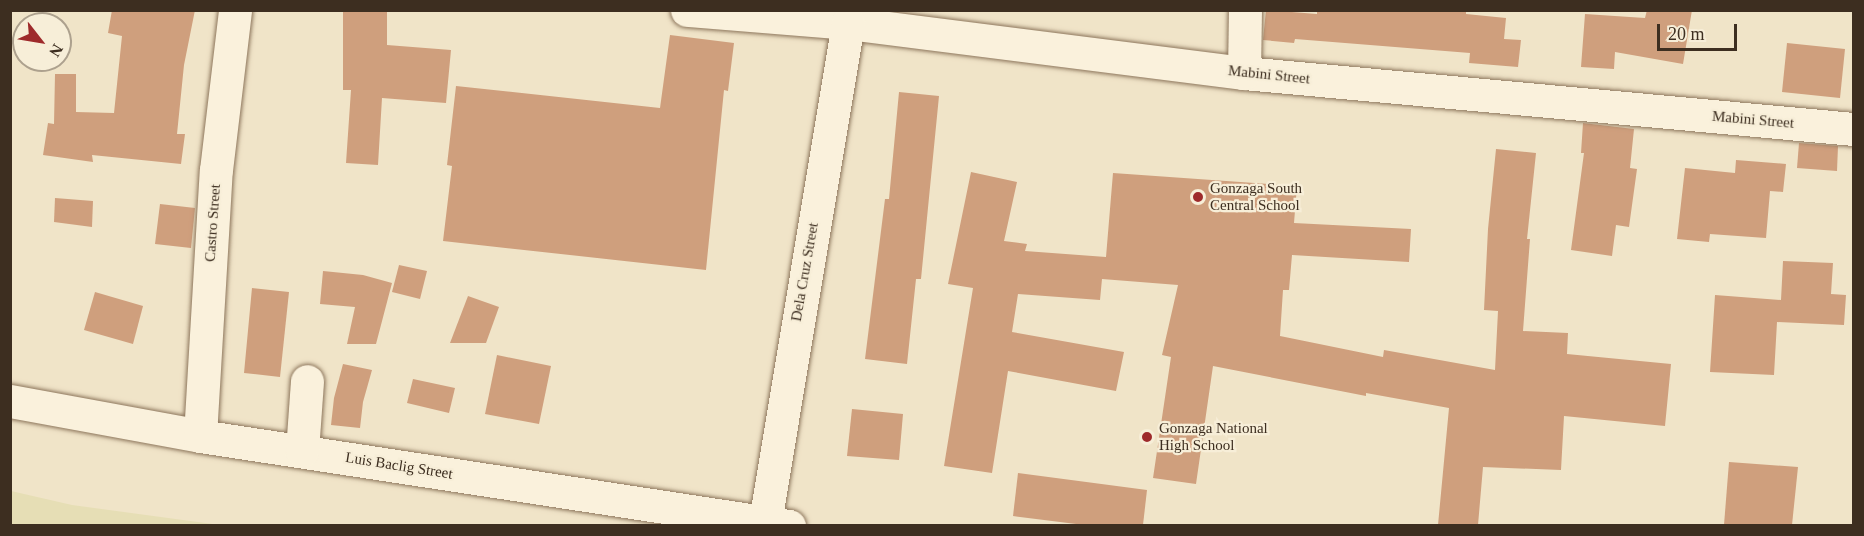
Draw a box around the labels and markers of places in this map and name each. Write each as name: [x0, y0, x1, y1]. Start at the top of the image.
place label: Gonzaga South Central School: [1210, 179, 1302, 214]
marker: Gonzaga South Central School: [1191, 190, 1205, 204]
place label: Gonzaga National High School: [1159, 419, 1268, 454]
marker: Gonzaga National High School: [1140, 430, 1154, 444]

